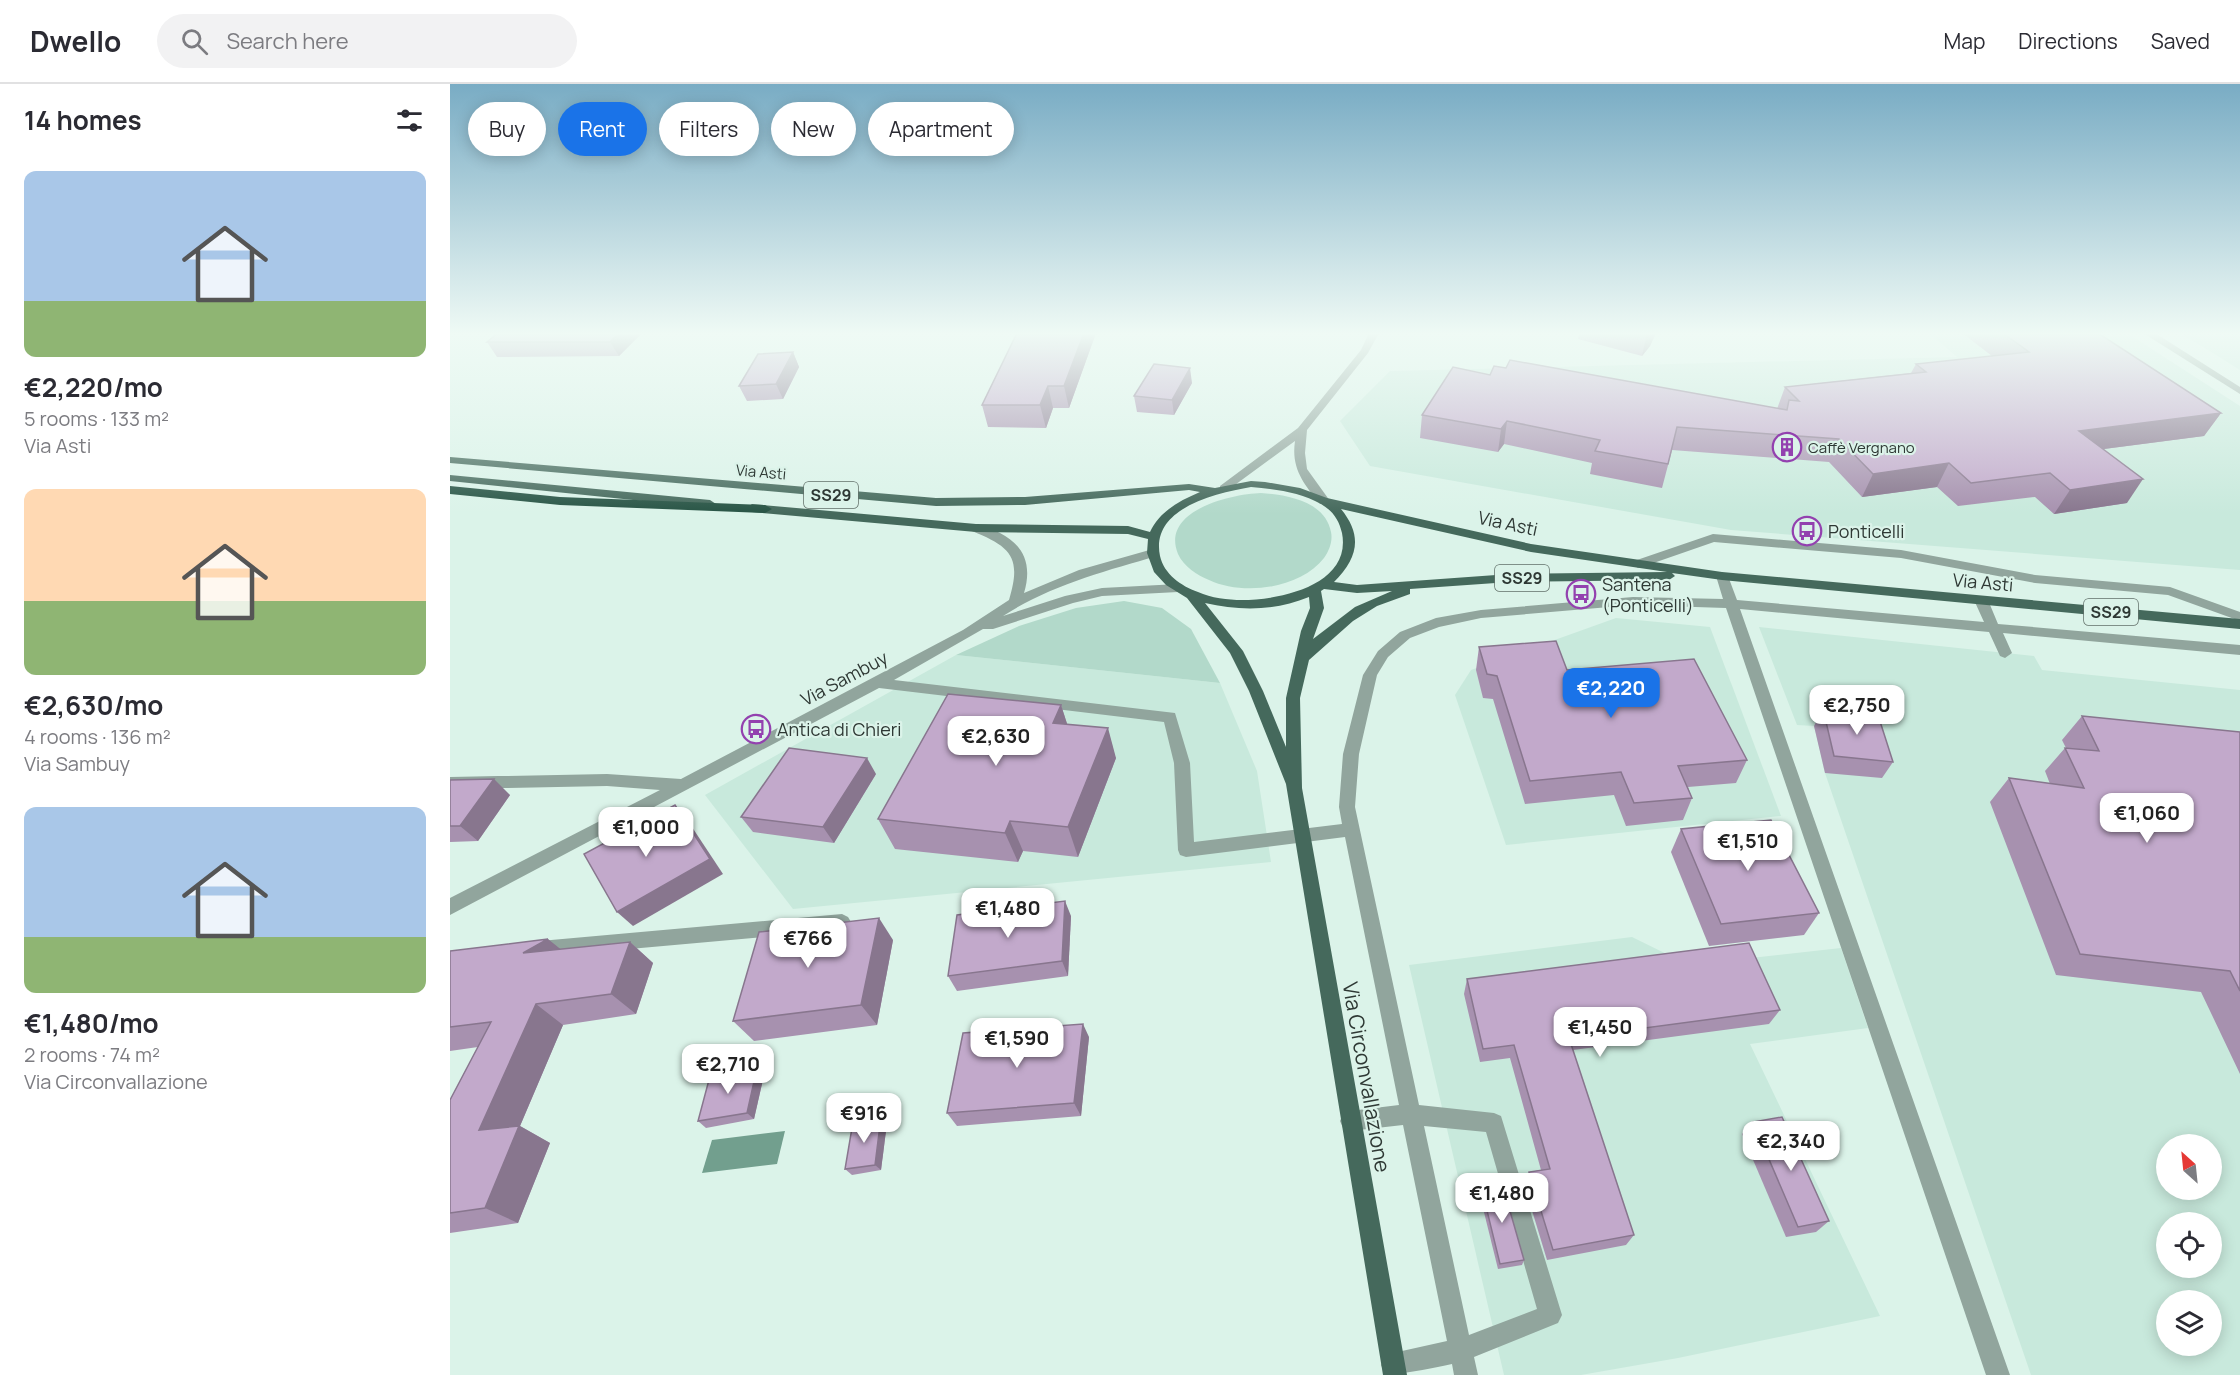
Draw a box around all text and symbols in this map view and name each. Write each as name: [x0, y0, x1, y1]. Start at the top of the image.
search box: [157, 14, 577, 68]
text: Dwello: [30, 22, 121, 60]
icon: search: [178, 25, 211, 58]
text: Search here: [226, 26, 349, 56]
text: Map: [1944, 27, 1985, 55]
text: Directions: [2018, 27, 2118, 55]
text: Saved: [2151, 27, 2210, 55]
text: 14 homes: [24, 102, 142, 138]
chip: Buy: [468, 102, 546, 156]
chip: Rent: [558, 102, 647, 156]
chip: Filters: [659, 102, 759, 156]
chip: New: [771, 102, 856, 156]
chip: Apartment: [868, 102, 1014, 156]
icon: filters: [393, 104, 426, 137]
icon: home: [171, 210, 279, 318]
text: €2,220/mo: [24, 369, 163, 405]
text: 5 rooms · 133 m²: [24, 405, 169, 432]
building icon: Caffè Vergnano: [1771, 431, 1803, 463]
text: Via Asti: [24, 432, 91, 459]
place label: Caffè Vergnano: [1808, 437, 1915, 458]
street label: Via Asti: [735, 459, 787, 485]
road number: SS29: [804, 482, 858, 508]
street label: Via Asti: [1476, 505, 1540, 541]
bus stop icon: Ponticelli: [1791, 515, 1823, 547]
place label: Ponticelli: [1828, 519, 1904, 543]
icon: home: [171, 528, 279, 636]
road number: SS29: [1495, 565, 1549, 591]
street label: Via Asti: [1952, 567, 2014, 597]
place label: Santena (Ponticelli): [1602, 572, 1694, 617]
bus stop icon: Santena (Ponticelli): [1565, 578, 1597, 610]
road number: SS29: [2084, 599, 2138, 625]
street label: Via Sambuy: [796, 645, 892, 711]
pin: €2,220: [1562, 668, 1660, 719]
text: €2,220: [1577, 674, 1645, 701]
pin: €2,750: [1808, 685, 1906, 736]
text: €2,630/mo: [24, 687, 163, 723]
text: €2,750: [1823, 691, 1891, 718]
bus stop icon: Antica di Chieri: [740, 713, 772, 745]
pin: €2,630: [947, 716, 1045, 767]
place label: Antica di Chieri: [777, 717, 901, 741]
text: €2,630: [962, 722, 1030, 749]
text: 4 rooms · 136 m²: [24, 723, 171, 750]
text: Via Sambuy: [24, 750, 130, 777]
pin: €1,060: [2098, 793, 2196, 844]
text: €1,060: [2114, 799, 2180, 826]
pin: €1,000: [597, 807, 695, 858]
text: €1,000: [612, 813, 680, 840]
pin: €1,510: [1699, 821, 1797, 872]
text: €1,510: [1717, 827, 1779, 854]
icon: home: [171, 846, 279, 954]
pin: €1,480: [959, 888, 1057, 939]
text: €1,480: [975, 894, 1041, 921]
pin: €766: [772, 918, 844, 969]
text: €766: [783, 924, 833, 951]
street label: Via Circonvallazione: [1336, 980, 1398, 1174]
text: €1,480/mo: [24, 1005, 159, 1041]
pin: €1,450: [1551, 1007, 1649, 1058]
text: €1,450: [1568, 1013, 1632, 1040]
pin: €1,590: [968, 1018, 1066, 1069]
text: €1,590: [985, 1024, 1050, 1051]
text: 2 rooms · 74 m²: [24, 1041, 160, 1068]
pin: €2,710: [679, 1044, 777, 1095]
text: €2,710: [696, 1050, 760, 1077]
text: Via Circonvallazione: [24, 1068, 208, 1095]
pin: €916: [828, 1093, 900, 1144]
text: €916: [840, 1099, 888, 1126]
pin: €2,340: [1742, 1121, 1840, 1172]
text: €2,340: [1757, 1127, 1825, 1154]
north arrow: [2156, 1134, 2222, 1200]
map controls: [2156, 1134, 2222, 1356]
pin: €1,480: [1453, 1173, 1551, 1224]
text: €1,480: [1469, 1179, 1535, 1206]
button: locate: [2156, 1212, 2222, 1278]
button: layers: [2156, 1290, 2222, 1356]

